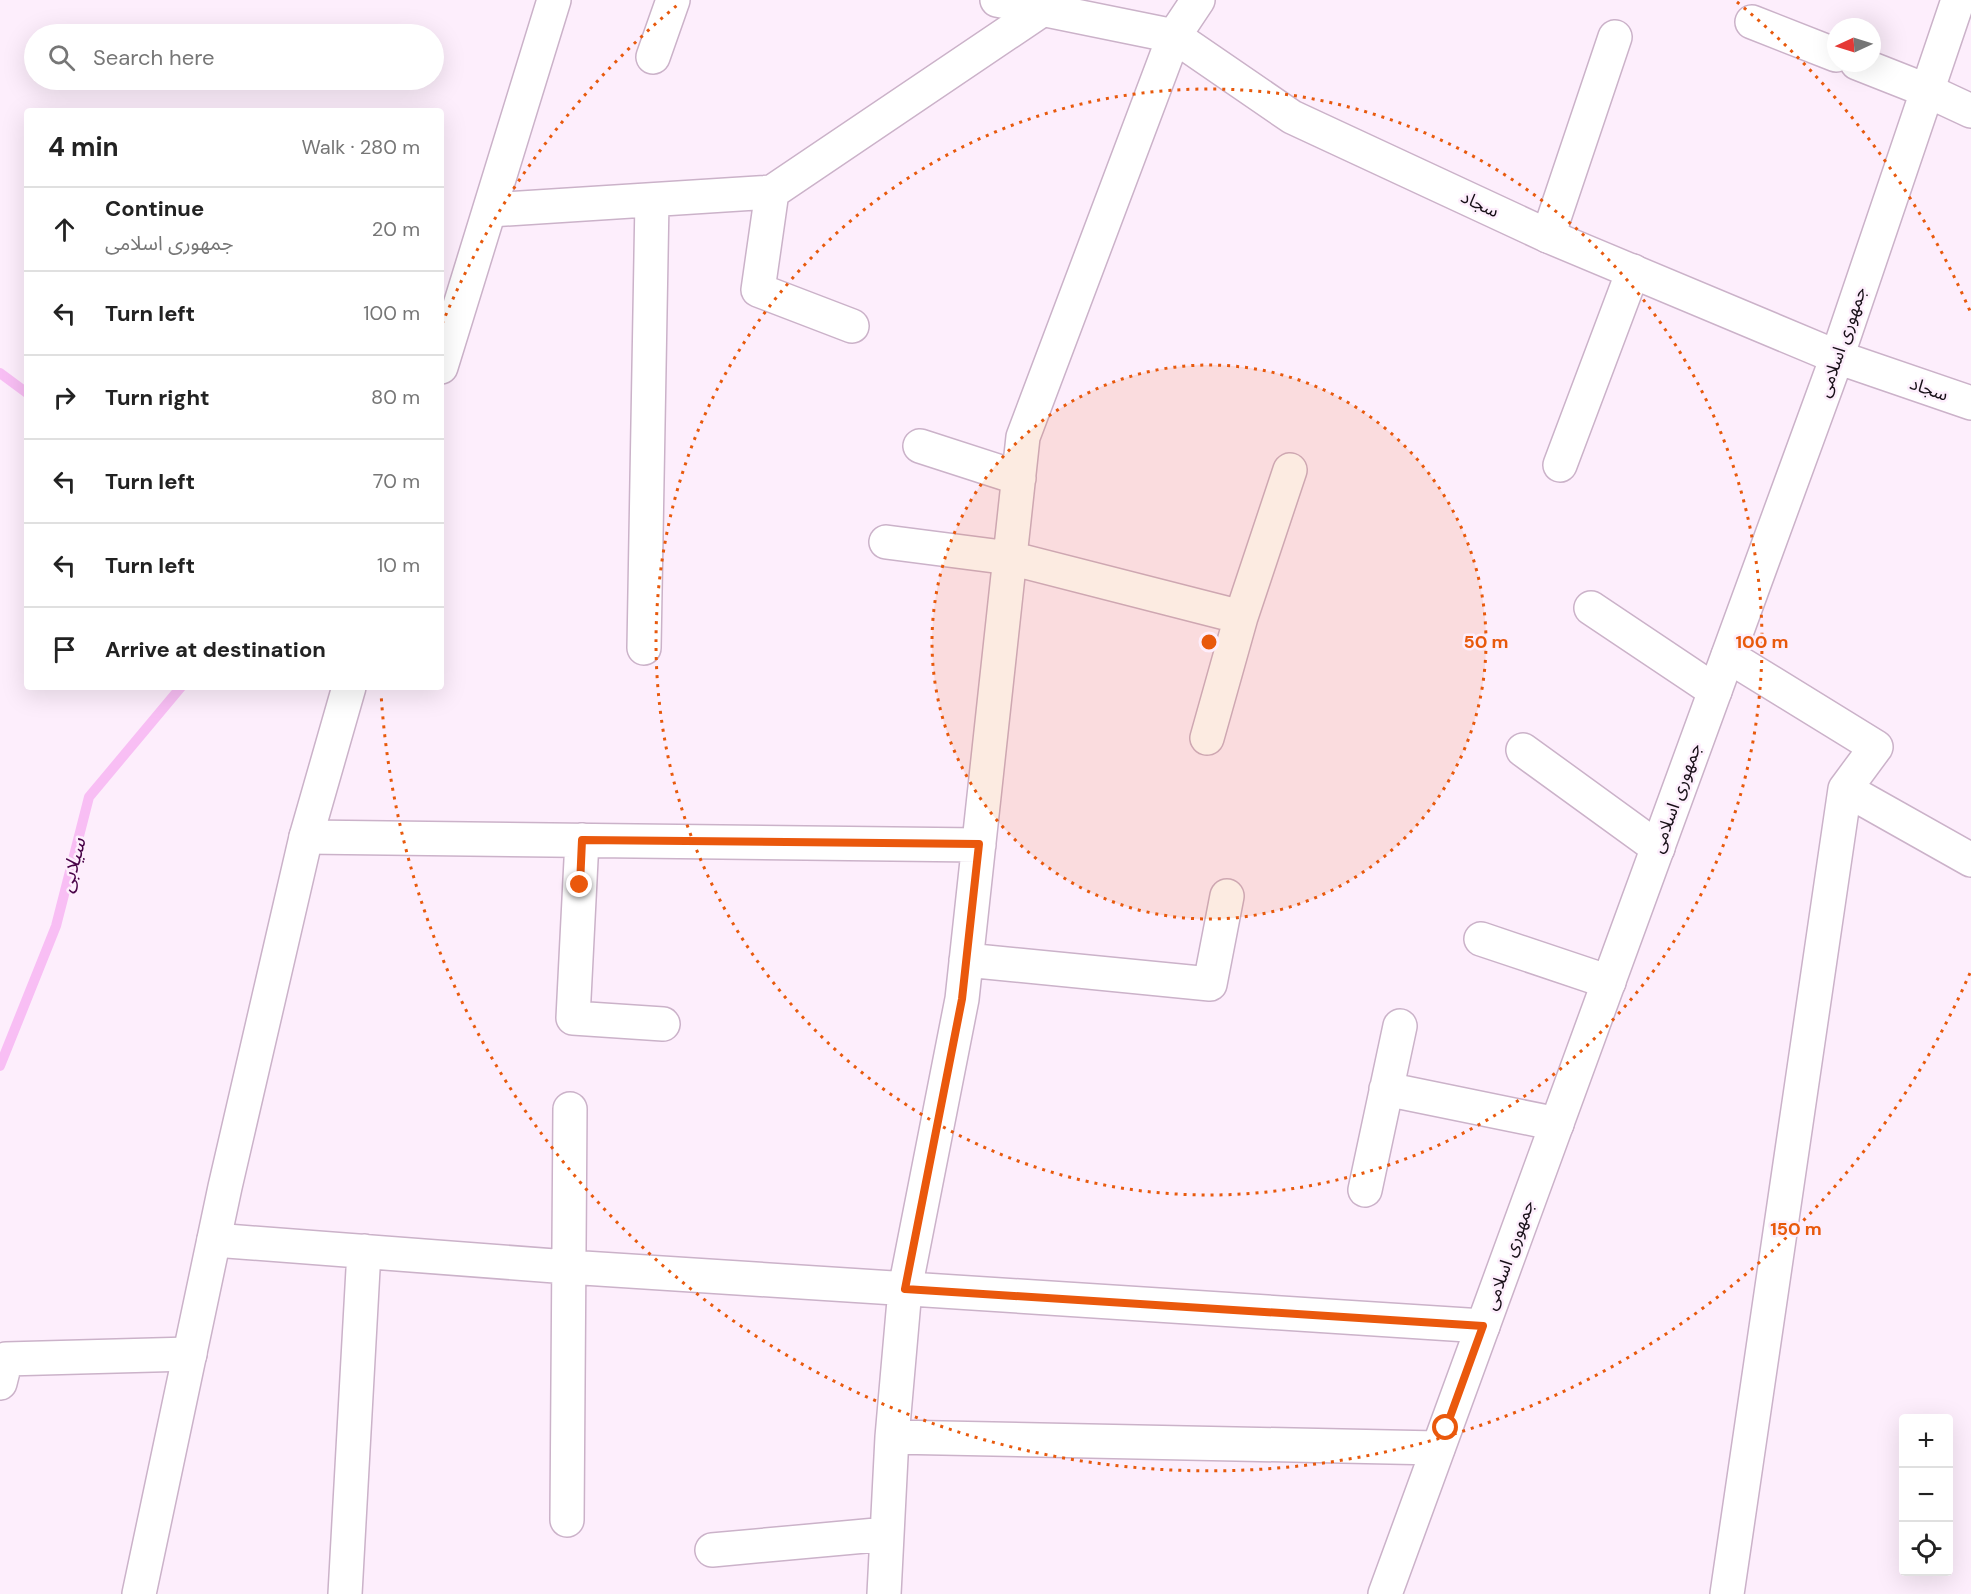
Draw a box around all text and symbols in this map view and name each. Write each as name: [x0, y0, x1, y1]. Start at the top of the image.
north arrow: [1827, 18, 1881, 72]
search box: [24, 24, 444, 90]
icon: search: [45, 41, 78, 74]
text: Search here: [93, 43, 214, 72]
text: 4 min: [48, 130, 119, 164]
text: Walk · 280 m: [301, 134, 420, 160]
street label: سجاد: [1457, 185, 1503, 223]
text: Continue: [105, 194, 204, 223]
icon: ahead: [48, 213, 81, 246]
text: 20 m: [372, 216, 420, 242]
text: جمهوری اسلامی: [105, 230, 233, 256]
street label: جمهوری اسلامی: [1812, 283, 1872, 401]
icon: left: [48, 297, 81, 330]
text: Turn left: [105, 299, 195, 328]
text: 100 m: [363, 300, 420, 326]
street label: سجاد: [1906, 371, 1952, 407]
icon: right: [48, 381, 81, 414]
text: Turn right: [105, 383, 210, 412]
text: 80 m: [371, 384, 420, 410]
icon: left: [48, 465, 81, 498]
text: Turn left: [105, 467, 195, 496]
text: 70 m: [373, 468, 420, 494]
icon: left: [48, 549, 81, 582]
text: Turn left: [105, 551, 195, 580]
text: 10 m: [377, 552, 420, 578]
text: 50 m: [1463, 630, 1509, 654]
text: 100 m: [1735, 630, 1789, 654]
centre of rings: [1199, 632, 1219, 652]
icon: arrive: [48, 633, 81, 666]
text: Arrive at destination: [105, 635, 326, 664]
street label: جمهوری اسلامی: [1645, 740, 1707, 856]
water label: سیلابی: [52, 835, 92, 895]
route end: [566, 871, 592, 897]
street label: جمهوری اسلامی: [1478, 1197, 1540, 1313]
text: 150 m: [1770, 1217, 1822, 1241]
route start: [1432, 1414, 1458, 1440]
map controls: [1899, 1414, 1953, 1576]
button: +: [1899, 1414, 1953, 1468]
button: −: [1899, 1468, 1953, 1522]
button: locate: [1899, 1522, 1953, 1576]

